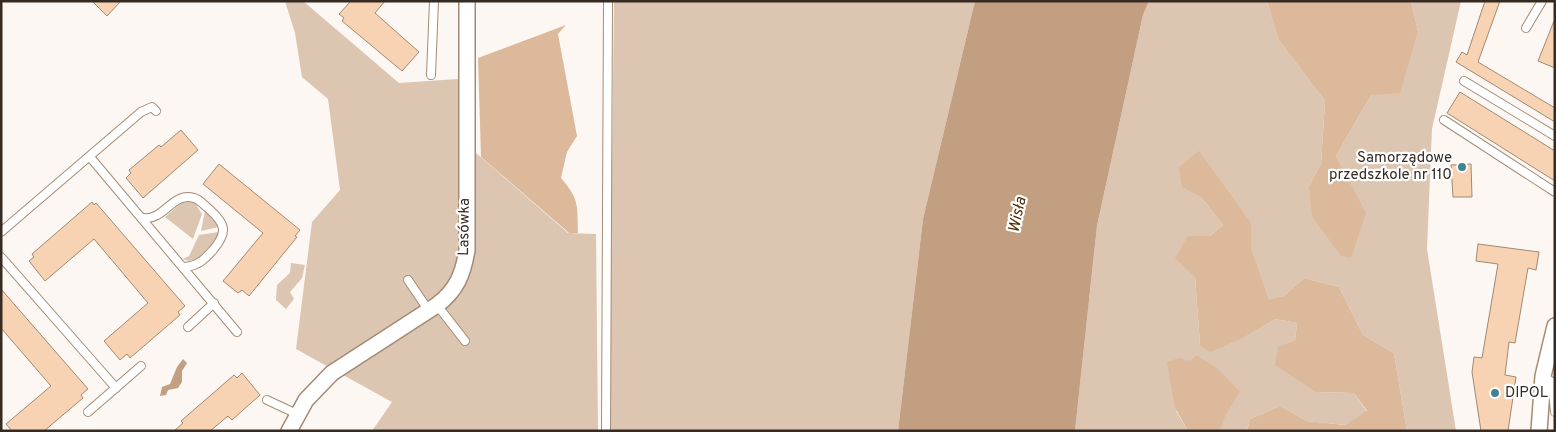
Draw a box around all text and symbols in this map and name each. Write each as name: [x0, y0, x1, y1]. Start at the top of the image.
place label: Samorządowe przedszkole nr 110: [1329, 149, 1452, 185]
marker: Samorządowe przedszkole nr 110: [1456, 161, 1468, 173]
water label: Wisła: [1004, 194, 1032, 235]
street label: Lasówka: [455, 198, 475, 256]
place label: DIPOL: [1505, 384, 1548, 403]
marker: DIPOL: [1489, 387, 1501, 399]

